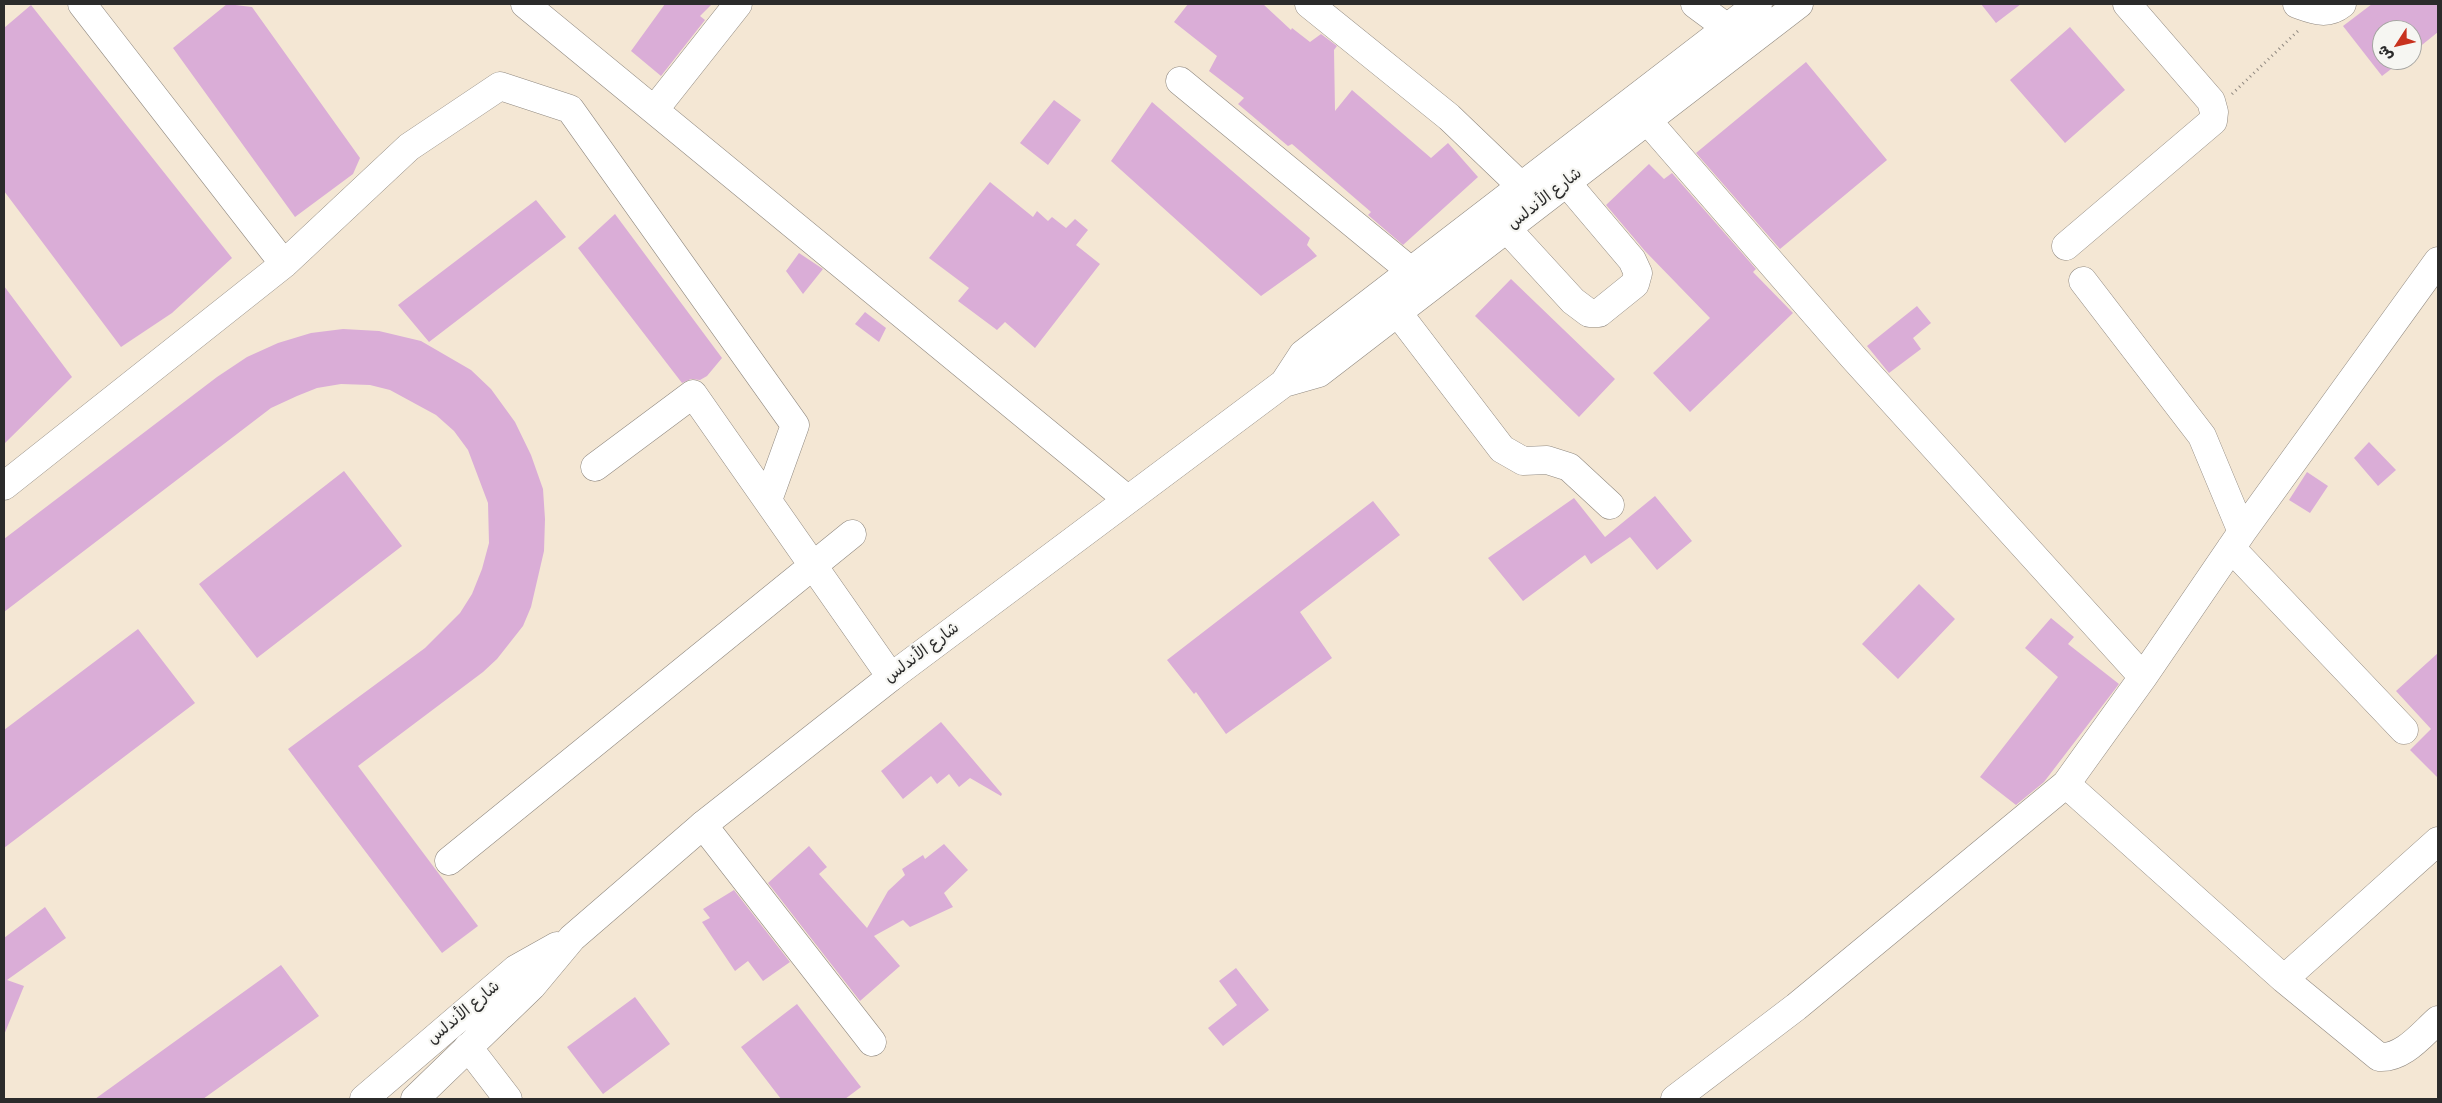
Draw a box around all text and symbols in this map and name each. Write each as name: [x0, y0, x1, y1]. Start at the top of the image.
north arrow: [2372, 20, 2422, 70]
text: ش: [2374, 42, 2397, 65]
street label: شارع الأندلس: [1504, 164, 1586, 234]
street label: شارع الأندلس: [881, 619, 963, 687]
street label: شارع الأندلس: [424, 977, 504, 1049]

